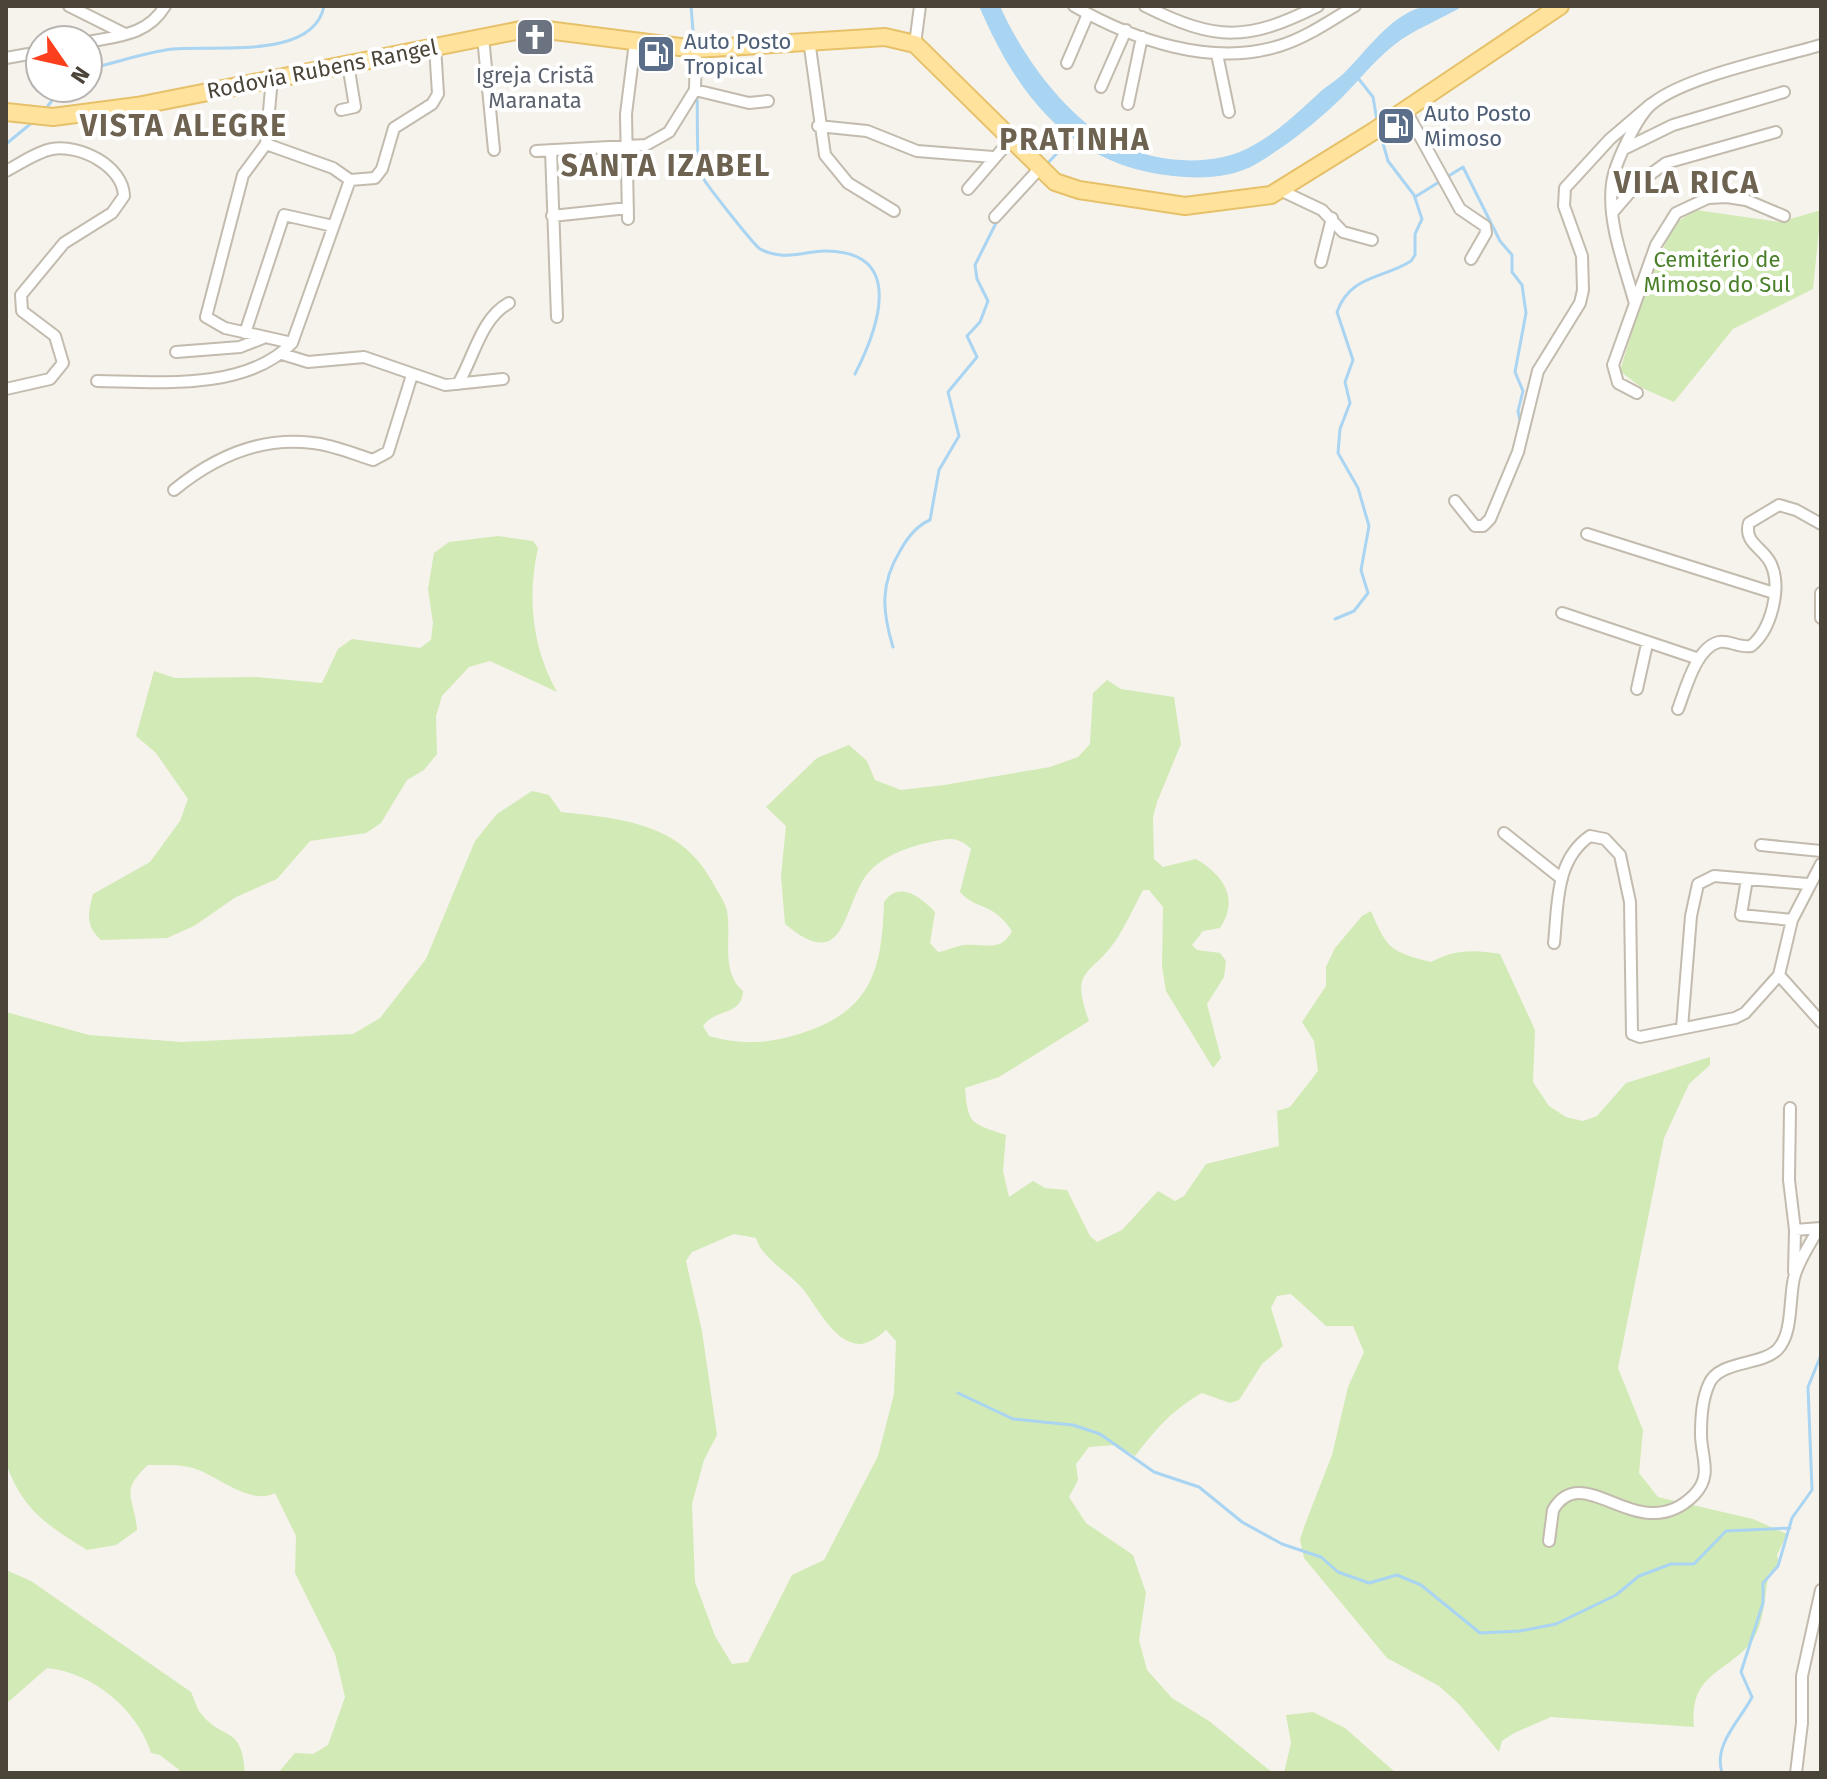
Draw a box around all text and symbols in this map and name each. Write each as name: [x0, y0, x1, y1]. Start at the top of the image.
church icon: Igreja Cristã Maranata: [514, 16, 556, 58]
north arrow: [24, 24, 104, 104]
place label: Auto Posto Tropical: [684, 28, 791, 80]
street label: Rodovia Rubens Rangel: [204, 33, 440, 105]
fuel station icon: Auto Posto Tropical: [635, 33, 677, 75]
text: N: [65, 61, 95, 89]
place label: Igreja Cristã Maranata: [476, 62, 594, 114]
place label: Auto Posto Mimoso: [1424, 100, 1531, 152]
fuel station icon: Auto Posto Mimoso: [1375, 105, 1417, 147]
district label: VISTA ALEGRE: [79, 108, 288, 144]
district label: PRATINHA: [999, 122, 1151, 158]
district label: SANTA IZABEL: [561, 148, 771, 184]
district label: VILA RICA: [1613, 165, 1760, 201]
park label: Cemitério de Mimoso do Sul: [1643, 246, 1791, 298]

